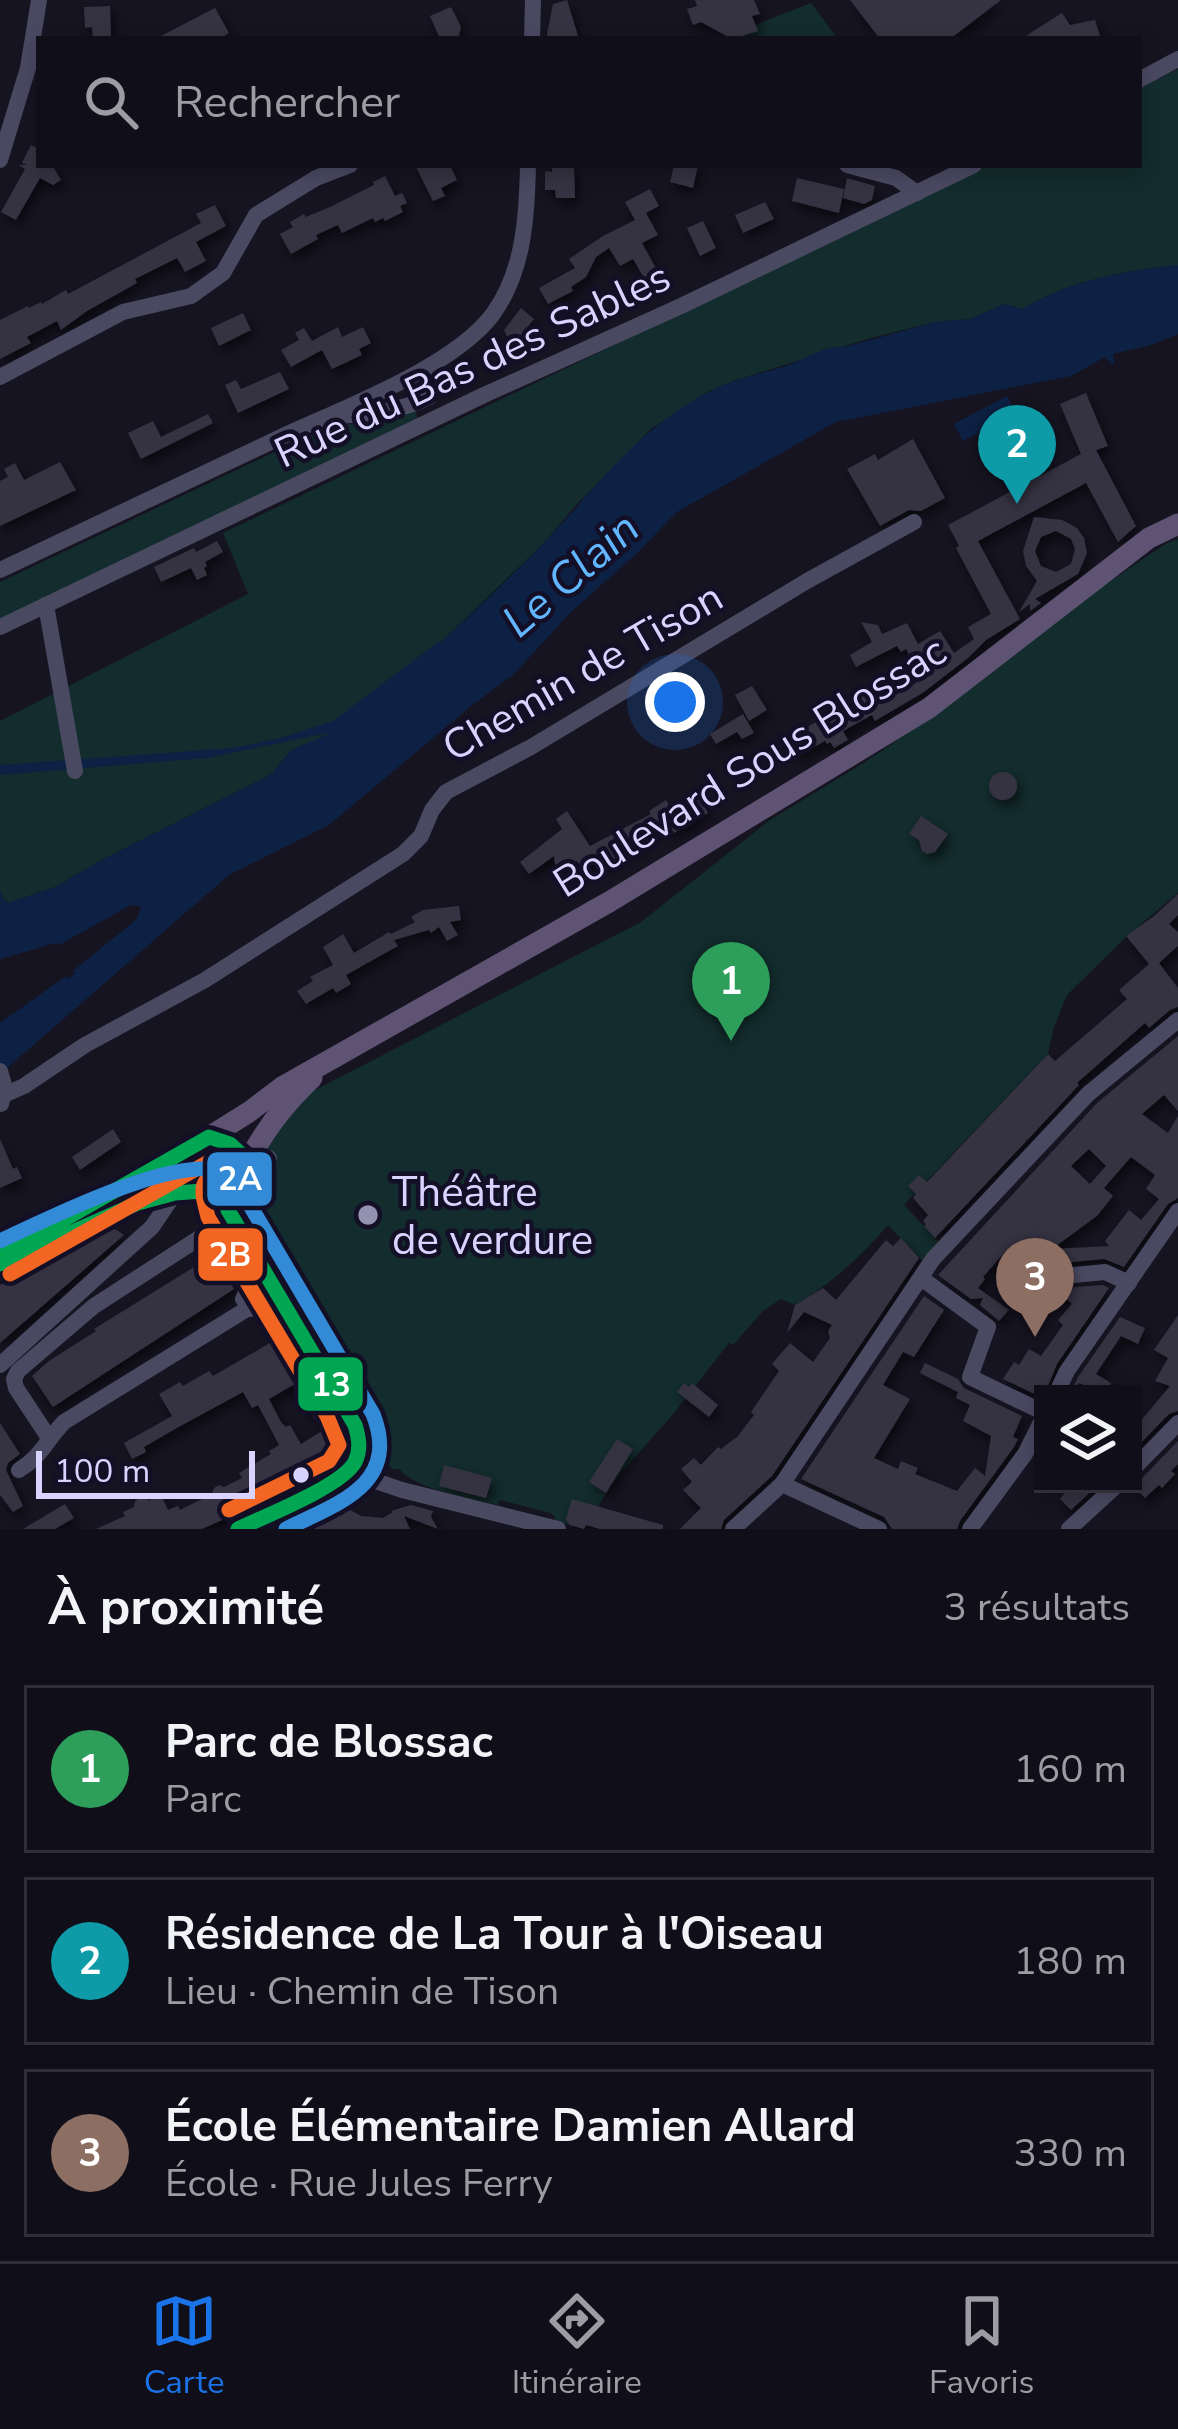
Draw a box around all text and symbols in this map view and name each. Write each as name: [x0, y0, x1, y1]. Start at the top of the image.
search box: [36, 36, 1142, 168]
icon: search: [78, 69, 144, 135]
text: Rechercher: [174, 72, 400, 133]
street label: Rue du Bas des Sables: [266, 249, 680, 482]
pin: 2: [978, 405, 1056, 504]
water label: Le Clain: [489, 499, 653, 652]
street label: Chemin de Tison: [432, 569, 733, 776]
street label: Boulevard Sous Blossac: [543, 623, 957, 911]
your location: [645, 672, 705, 732]
pin: 1: [692, 942, 770, 1041]
line badge: 2A: [205, 1150, 274, 1208]
text: 2A: [218, 1157, 263, 1202]
place label: Théâtre de verdure: [392, 1164, 593, 1269]
marker: Théâtre de verdure: [355, 1202, 381, 1228]
line badge: 2B: [196, 1226, 265, 1283]
text: 2B: [209, 1233, 251, 1278]
pin: 3: [996, 1238, 1074, 1337]
line badge: 13: [296, 1355, 365, 1413]
text: 13: [311, 1363, 351, 1408]
map controls: [1034, 1385, 1142, 1493]
button: layers: [1034, 1385, 1142, 1493]
scale bar: [36, 1445, 255, 1498]
text: 100 m: [54, 1449, 150, 1494]
unlabelled marker: [290, 1464, 312, 1486]
text: À proximité: [48, 1572, 324, 1642]
text: 3 résultats: [944, 1581, 1130, 1634]
text: Parc de Blossac: [165, 1712, 493, 1773]
text: 1: [78, 1743, 102, 1796]
text: 160 m: [1013, 1743, 1127, 1796]
text: Parc: [165, 1773, 241, 1826]
text: Résidence de La Tour à l'Oiseau: [165, 1904, 824, 1965]
text: 2: [78, 1935, 102, 1988]
text: 180 m: [1013, 1935, 1127, 1988]
text: Lieu · Chemin de Tison: [165, 1965, 559, 2018]
text: École Élémentaire Damien Allard: [165, 2096, 856, 2157]
text: 3: [78, 2127, 102, 2180]
text: 330 m: [1013, 2127, 1127, 2180]
text: École · Rue Jules Ferry: [165, 2157, 553, 2210]
tab: Carte: [144, 2288, 224, 2405]
tab: Itinéraire: [512, 2288, 642, 2405]
tab: Favoris: [929, 2288, 1034, 2405]

